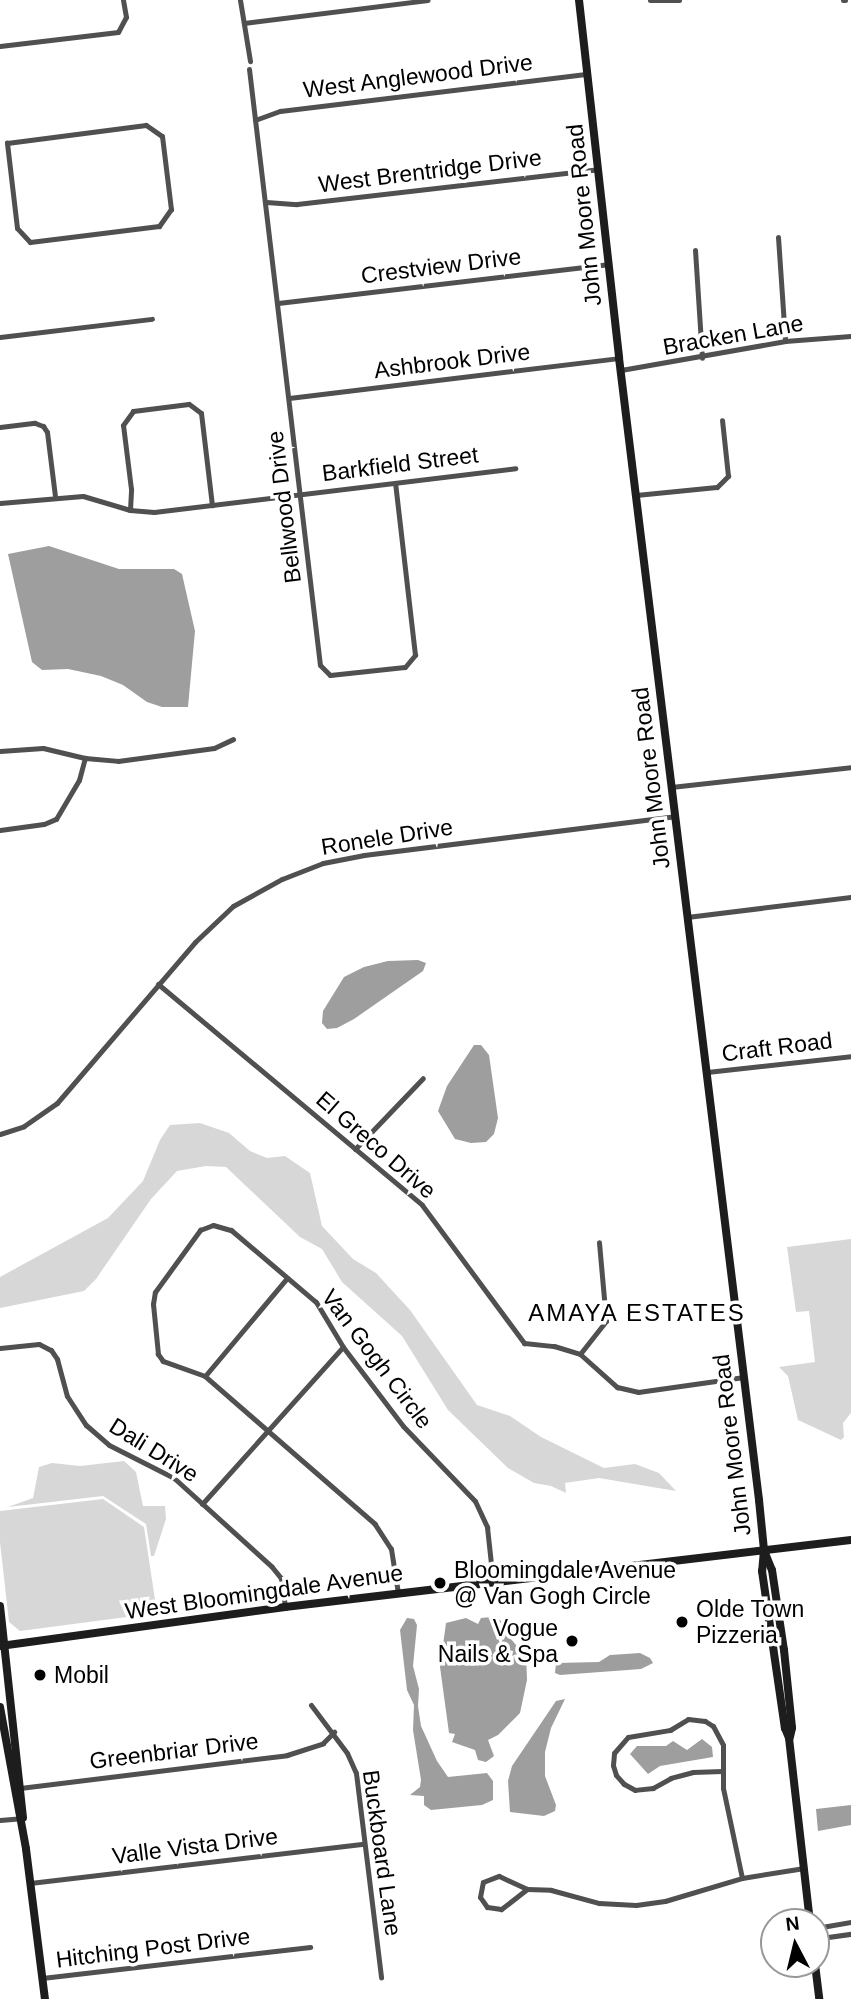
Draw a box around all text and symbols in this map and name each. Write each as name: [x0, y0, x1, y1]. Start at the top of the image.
street label: West Anglewood Drive: [301, 48, 535, 104]
street label: John Moore Road: [561, 123, 607, 307]
street label: West Brentridge Drive: [317, 144, 543, 198]
street label: Crestview Drive: [359, 242, 523, 290]
street label: Bracken Lane: [661, 309, 805, 361]
street label: Ashbrook Drive: [372, 338, 532, 384]
street label: Bellwood Drive: [261, 429, 307, 585]
street label: Barkfield Street: [320, 441, 480, 487]
street label: John Moore Road: [626, 686, 676, 870]
street label: Ronele Drive: [319, 813, 455, 861]
street label: Craft Road: [720, 1027, 834, 1067]
street label: El Greco Drive: [311, 1086, 441, 1204]
street label: Van Gogh Circle: [316, 1284, 438, 1434]
district label: AMAYA ESTATES: [529, 1299, 745, 1327]
street label: John Moore Road: [707, 1353, 757, 1537]
street label: Dali Drive: [104, 1412, 204, 1488]
place label: Bloomingdale Avenue @ Van Gogh Circle: [454, 1556, 677, 1610]
street label: West Bloomingdale Avenue: [123, 1559, 405, 1625]
marker: Bloomingdale Avenue @ Van Gogh Circle: [432, 1575, 448, 1591]
place label: Olde Town Pizzeria: [696, 1595, 805, 1649]
place label: Vogue Nails & Spa: [438, 1614, 558, 1668]
marker: Olde Town Pizzeria: [674, 1614, 690, 1630]
marker: Vogue Nails & Spa: [564, 1633, 580, 1649]
place label: Mobil: [54, 1661, 109, 1689]
marker: Mobil: [32, 1667, 48, 1683]
street label: Greenbriar Drive: [88, 1727, 260, 1775]
street label: Buckboard Lane: [357, 1768, 407, 1938]
street label: Valle Vista Drive: [111, 1822, 279, 1870]
north arrow: [760, 1908, 830, 1978]
text: N: [785, 1912, 801, 1935]
street label: Hitching Post Drive: [54, 1922, 252, 1974]

